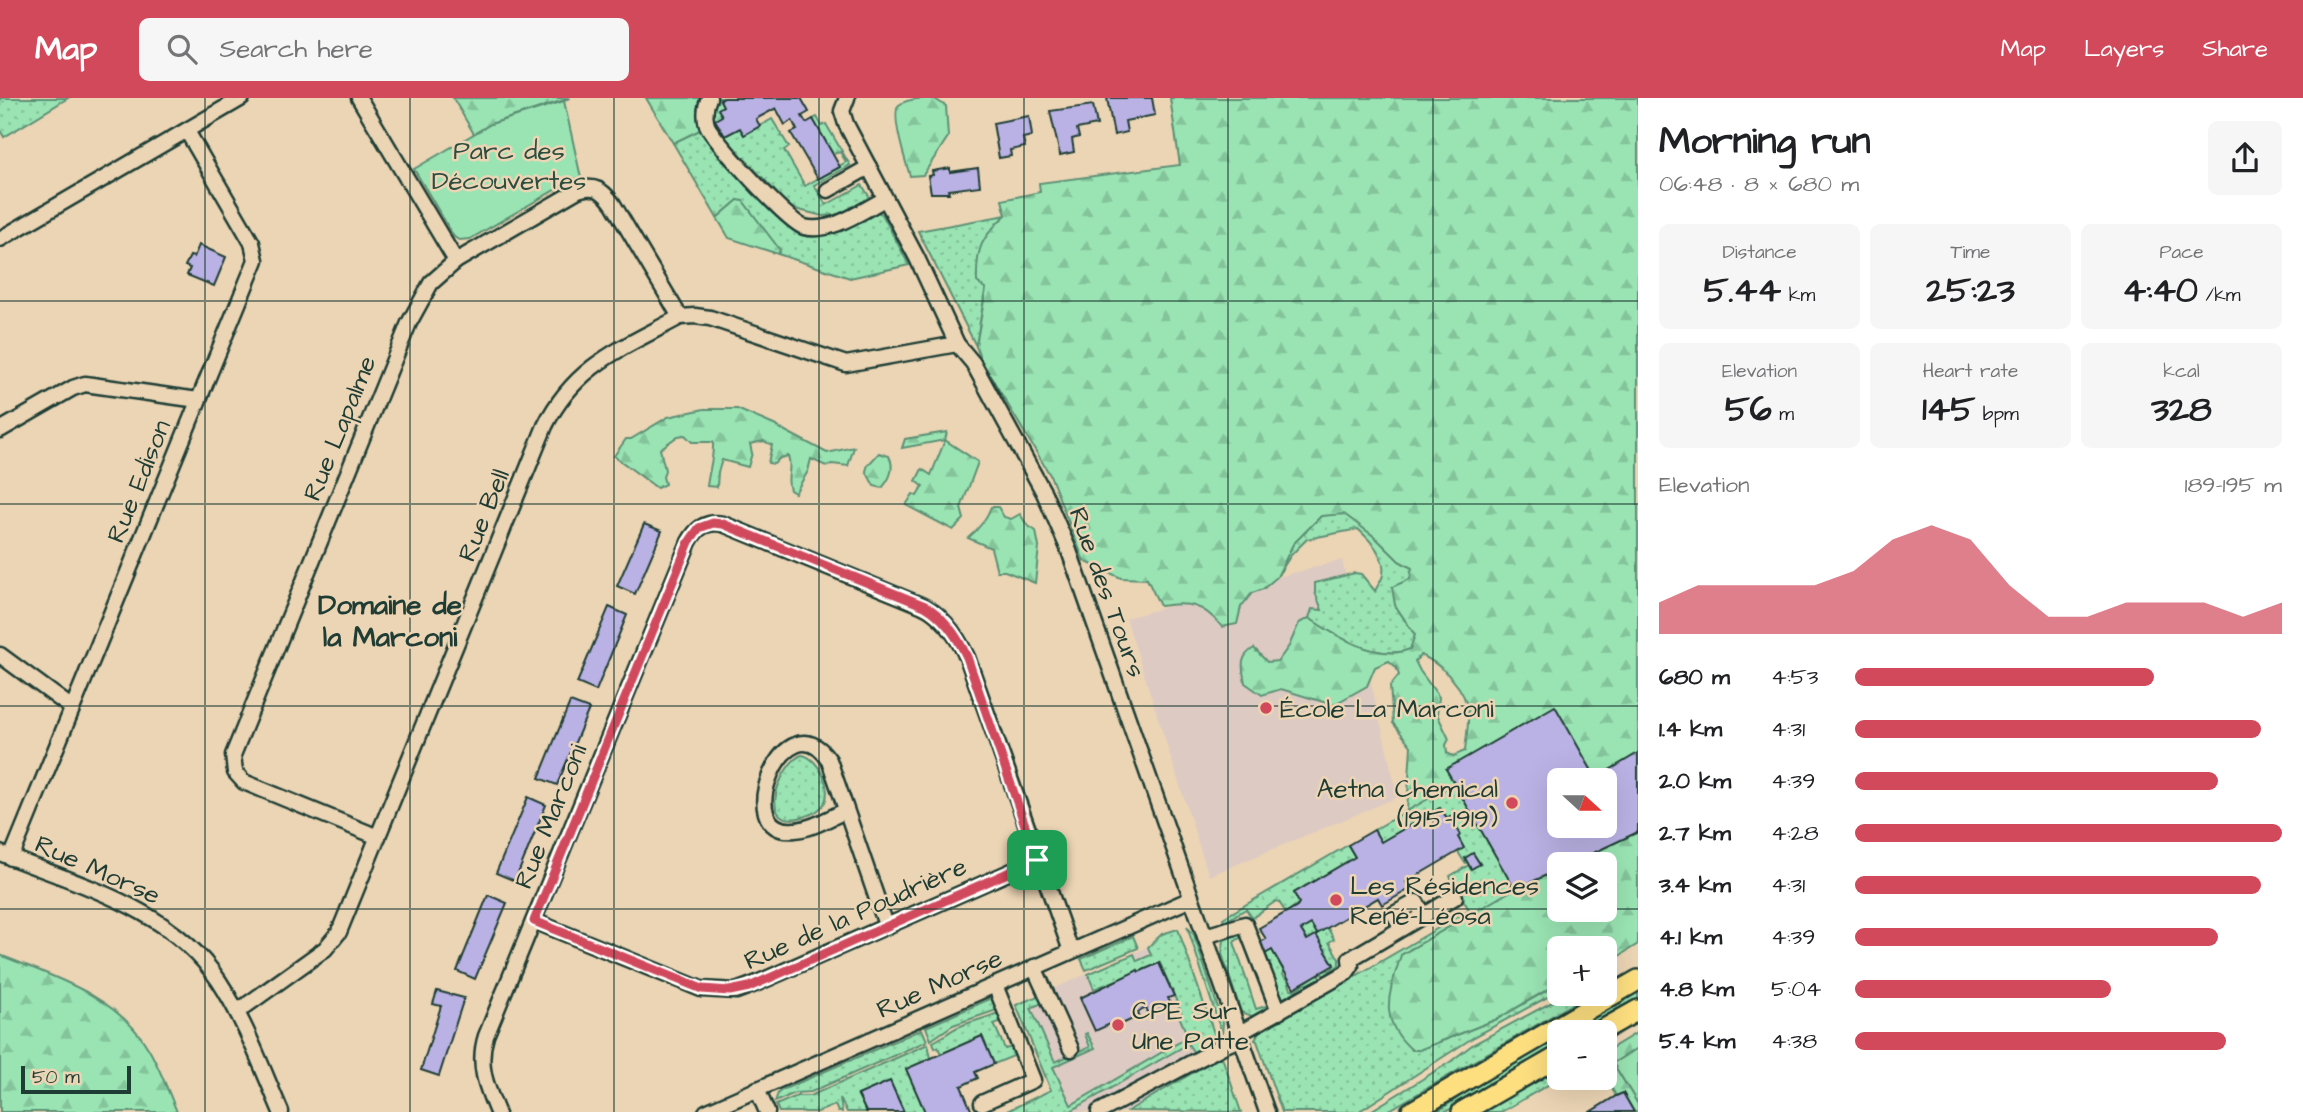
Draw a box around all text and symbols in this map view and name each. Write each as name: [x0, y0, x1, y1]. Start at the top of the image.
search box: [139, 18, 629, 81]
text: Map: [35, 26, 97, 72]
icon: search: [163, 30, 201, 68]
text: Search here: [219, 31, 373, 67]
text: Map: [2001, 32, 2046, 66]
text: Layers: [2084, 32, 2164, 66]
text: Share: [2202, 32, 2268, 66]
text: Morning run: [1659, 116, 1871, 168]
button: share: [2208, 121, 2282, 195]
park label: Parc des Découvertes: [432, 133, 586, 199]
text: 06:48 · 8 × 680 m: [1659, 168, 1859, 200]
text: Distance: [1723, 239, 1796, 266]
text: Time: [1951, 239, 1990, 266]
text: Pace: [2159, 239, 2204, 266]
text: 5.44: [1704, 266, 1781, 315]
text: 25:23: [1926, 266, 2015, 315]
text: 4:40: [2122, 266, 2198, 315]
text: km: [1781, 282, 1815, 309]
text: /km: [2198, 282, 2241, 309]
street label: Rue Lapalme: [294, 350, 385, 506]
text: Elevation: [1722, 358, 1797, 385]
text: Heart rate: [1923, 358, 2018, 385]
text: kcal: [2163, 358, 2200, 385]
text: 56: [1725, 385, 1772, 434]
text: 145: [1922, 385, 1975, 434]
text: 328: [2151, 385, 2212, 434]
text: m: [1772, 401, 1794, 428]
text: bpm: [1975, 401, 2019, 428]
street label: Rue Edison: [98, 415, 180, 548]
street label: Rue Bell: [449, 464, 519, 567]
text: Elevation: [1659, 469, 1750, 501]
text: 189–195 m: [2184, 469, 2282, 501]
street label: Rue des Tours: [1060, 502, 1155, 682]
district label: Domaine de la Marconi: [318, 586, 462, 657]
text: 680 m: [1659, 661, 1730, 693]
text: 4:53: [1771, 661, 1818, 693]
place label: École La Marconi: [1280, 691, 1494, 727]
marker: École La Marconi: [1258, 700, 1274, 716]
text: 1.4 km: [1659, 713, 1722, 745]
text: 4:31: [1771, 713, 1805, 745]
street label: Rue Marconi: [506, 739, 596, 894]
text: 2.0 km: [1659, 765, 1731, 797]
text: 4:39: [1771, 765, 1815, 797]
north arrow: [1547, 768, 1617, 838]
map controls: [1547, 768, 1617, 1090]
place label: Aetna Chemical (1915-1919): [1317, 771, 1498, 837]
marker: Aetna Chemical (1915-1919): [1504, 795, 1520, 811]
text: 2.7 km: [1659, 817, 1731, 849]
text: 4:28: [1771, 817, 1819, 849]
street label: Rue Morse: [29, 826, 166, 914]
pin: [1007, 830, 1067, 890]
icon: arrive: [1018, 841, 1056, 879]
street label: Rue de la Poudrière: [738, 849, 972, 979]
button: layers: [1547, 852, 1617, 922]
place label: Les Résidences René-Léosa: [1350, 868, 1539, 934]
text: 3.4 km: [1659, 869, 1731, 901]
text: 4:31: [1771, 869, 1805, 901]
marker: Les Résidences René-Léosa: [1328, 892, 1344, 908]
text: 4.1 km: [1659, 921, 1722, 953]
text: 4:39: [1771, 921, 1815, 953]
button: +: [1547, 936, 1617, 1006]
street label: Rue Morse: [871, 940, 1008, 1028]
text: 4.8 km: [1659, 973, 1734, 1005]
text: 5:04: [1771, 973, 1821, 1005]
place label: CPE Sur Une Patte: [1132, 993, 1249, 1059]
marker: CPE Sur Une Patte: [1110, 1017, 1126, 1033]
button: −: [1547, 1020, 1617, 1090]
text: 5.4 km: [1659, 1025, 1735, 1057]
text: 4:38: [1771, 1025, 1817, 1057]
scale bar: [21, 1063, 131, 1095]
text: 50 m: [32, 1064, 80, 1091]

